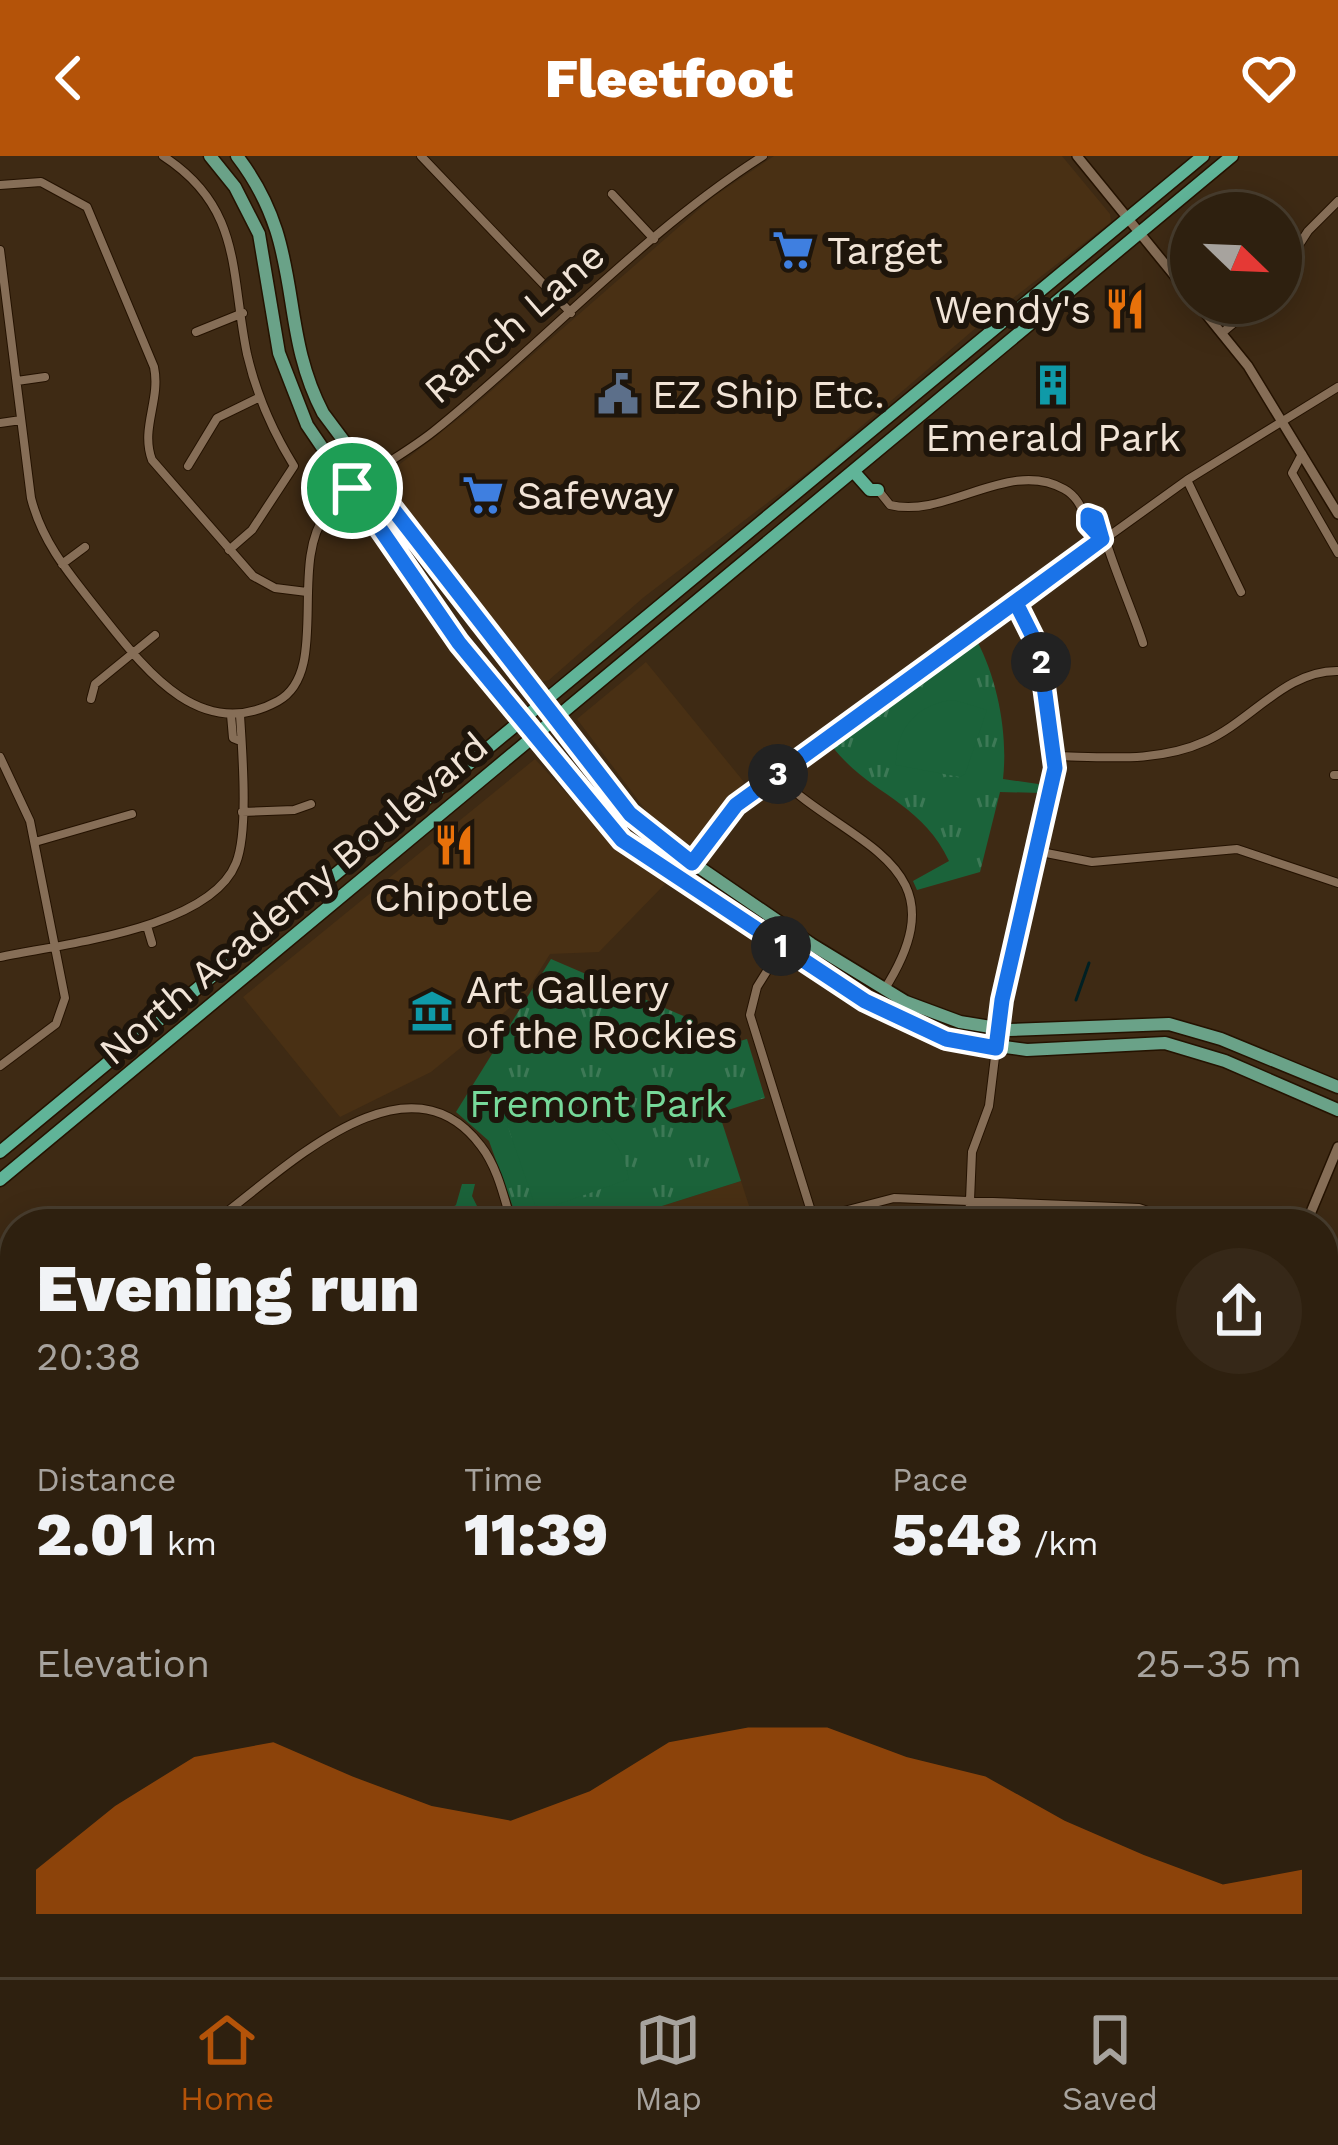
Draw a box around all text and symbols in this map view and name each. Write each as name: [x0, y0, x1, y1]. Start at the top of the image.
icon: back: [36, 45, 102, 111]
icon: heart: [1236, 45, 1302, 111]
text: Fleetfoot: [545, 47, 793, 110]
north arrow: [1170, 192, 1302, 324]
map controls: [1170, 192, 1302, 324]
supermarket icon: Target: [770, 227, 816, 273]
place label: Target: [827, 228, 943, 273]
street label: Ranch Lane: [415, 232, 613, 413]
restaurant icon: Wendy's: [1102, 286, 1148, 332]
place label: Wendy's: [934, 287, 1091, 332]
building icon: Emerald Park: [1030, 362, 1076, 408]
public building icon: EZ Ship Etc.: [595, 371, 641, 417]
place label: EZ Ship Etc.: [652, 372, 885, 417]
place label: Emerald Park: [925, 415, 1181, 460]
pin: [301, 437, 403, 539]
icon: arrive: [319, 455, 385, 521]
supermarket icon: Safeway: [460, 472, 506, 518]
place label: Safeway: [517, 473, 674, 518]
pin: 2: [1011, 632, 1071, 692]
text: 2: [1031, 642, 1051, 681]
street label: North Academy Boulevard: [90, 723, 496, 1074]
pin: 3: [748, 744, 808, 804]
text: 3: [768, 754, 788, 793]
restaurant icon: Chipotle: [431, 822, 477, 868]
place label: Chipotle: [374, 875, 534, 920]
pin: 1: [751, 916, 811, 976]
text: 1: [774, 926, 788, 965]
place label: Art Gallery of the Rockies: [466, 967, 738, 1057]
museum icon: Art Gallery of the Rockies: [409, 988, 455, 1034]
park label: Fremont Park: [469, 1081, 727, 1126]
button: share: [1176, 1248, 1302, 1374]
text: Evening run: [36, 1250, 420, 1327]
text: 20:38: [36, 1334, 141, 1379]
text: Distance: [36, 1460, 176, 1499]
text: Time: [464, 1460, 543, 1499]
text: Pace: [892, 1460, 968, 1499]
text: 2.01: [36, 1499, 156, 1570]
text: 11:39: [464, 1499, 609, 1570]
text: 5:48: [892, 1499, 1023, 1570]
text: km: [156, 1524, 217, 1563]
text: /km: [1023, 1524, 1098, 1563]
text: Elevation: [36, 1641, 210, 1686]
text: 25–35 m: [1135, 1641, 1302, 1686]
tab: Home: [180, 2007, 274, 2118]
tab: Map: [635, 2007, 702, 2118]
tab: Saved: [1062, 2007, 1158, 2118]

